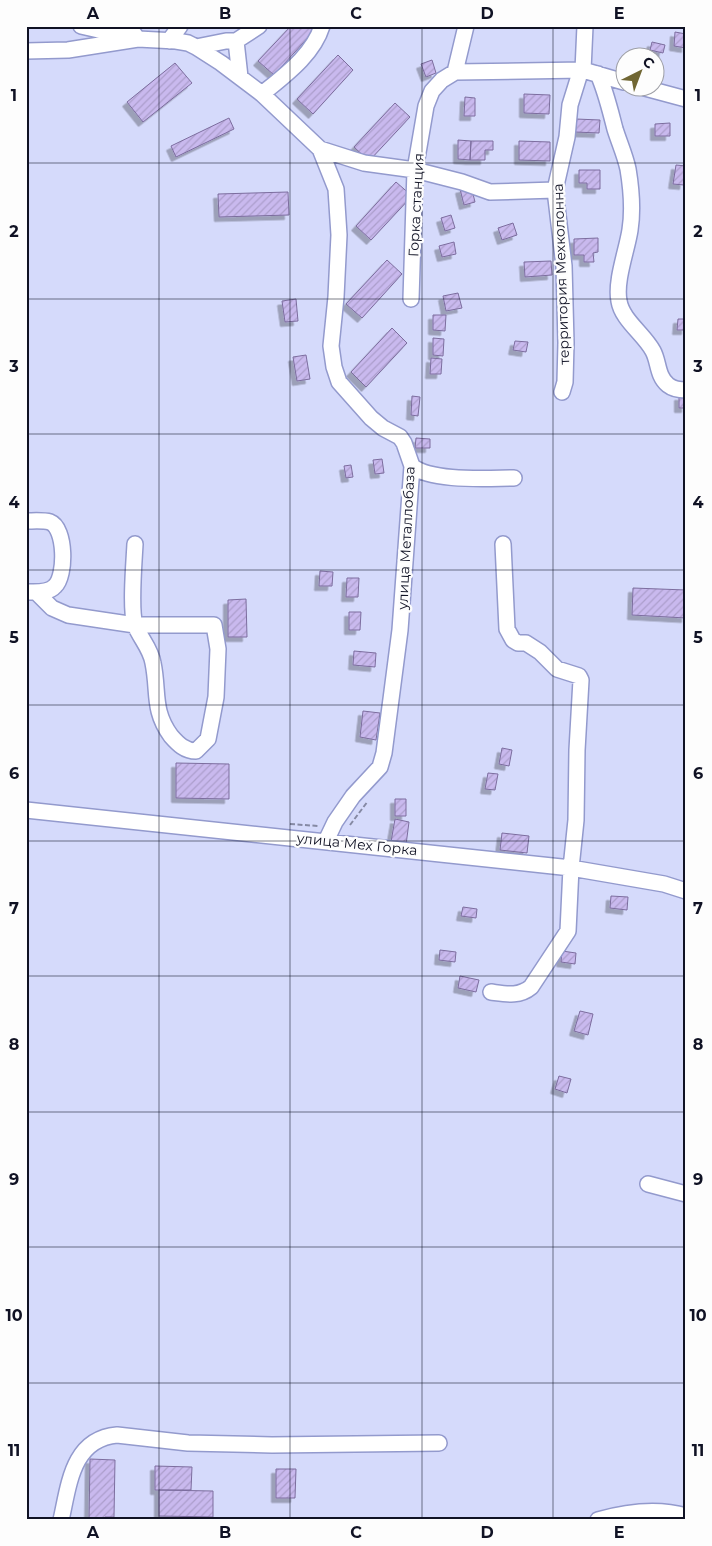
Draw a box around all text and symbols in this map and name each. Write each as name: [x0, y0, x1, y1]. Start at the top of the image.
text: A: [86, 4, 100, 23]
text: B: [219, 4, 231, 23]
text: C: [350, 4, 362, 23]
text: D: [480, 4, 494, 23]
text: E: [614, 4, 624, 23]
north arrow: [614, 48, 664, 98]
text: С: [639, 52, 659, 72]
text: 1: [11, 86, 17, 105]
text: 1: [695, 86, 701, 105]
street label: Горка станция: [404, 152, 428, 258]
street label: территория Мехколонна: [549, 183, 573, 365]
text: 2: [9, 222, 19, 241]
text: 2: [693, 222, 703, 241]
text: 3: [8, 357, 19, 376]
text: 3: [692, 357, 703, 376]
street label: улица Металлобаза: [393, 466, 419, 611]
text: 4: [8, 493, 20, 512]
text: 4: [692, 493, 704, 512]
text: 5: [9, 628, 19, 647]
text: 5: [693, 628, 703, 647]
text: 6: [9, 764, 19, 783]
text: 6: [693, 764, 703, 783]
street label: улица Мех Горка: [295, 829, 418, 859]
text: 7: [9, 899, 19, 918]
text: 7: [693, 899, 703, 918]
text: 8: [9, 1035, 19, 1054]
text: 8: [693, 1035, 703, 1054]
text: 9: [9, 1170, 19, 1189]
text: 9: [693, 1170, 703, 1189]
text: 10: [5, 1306, 23, 1325]
text: 10: [689, 1306, 707, 1325]
text: 11: [8, 1441, 20, 1460]
text: 11: [692, 1441, 704, 1460]
text: A: [86, 1523, 100, 1542]
text: B: [219, 1523, 231, 1542]
text: C: [350, 1523, 362, 1542]
text: D: [480, 1523, 494, 1542]
text: E: [614, 1523, 624, 1542]

